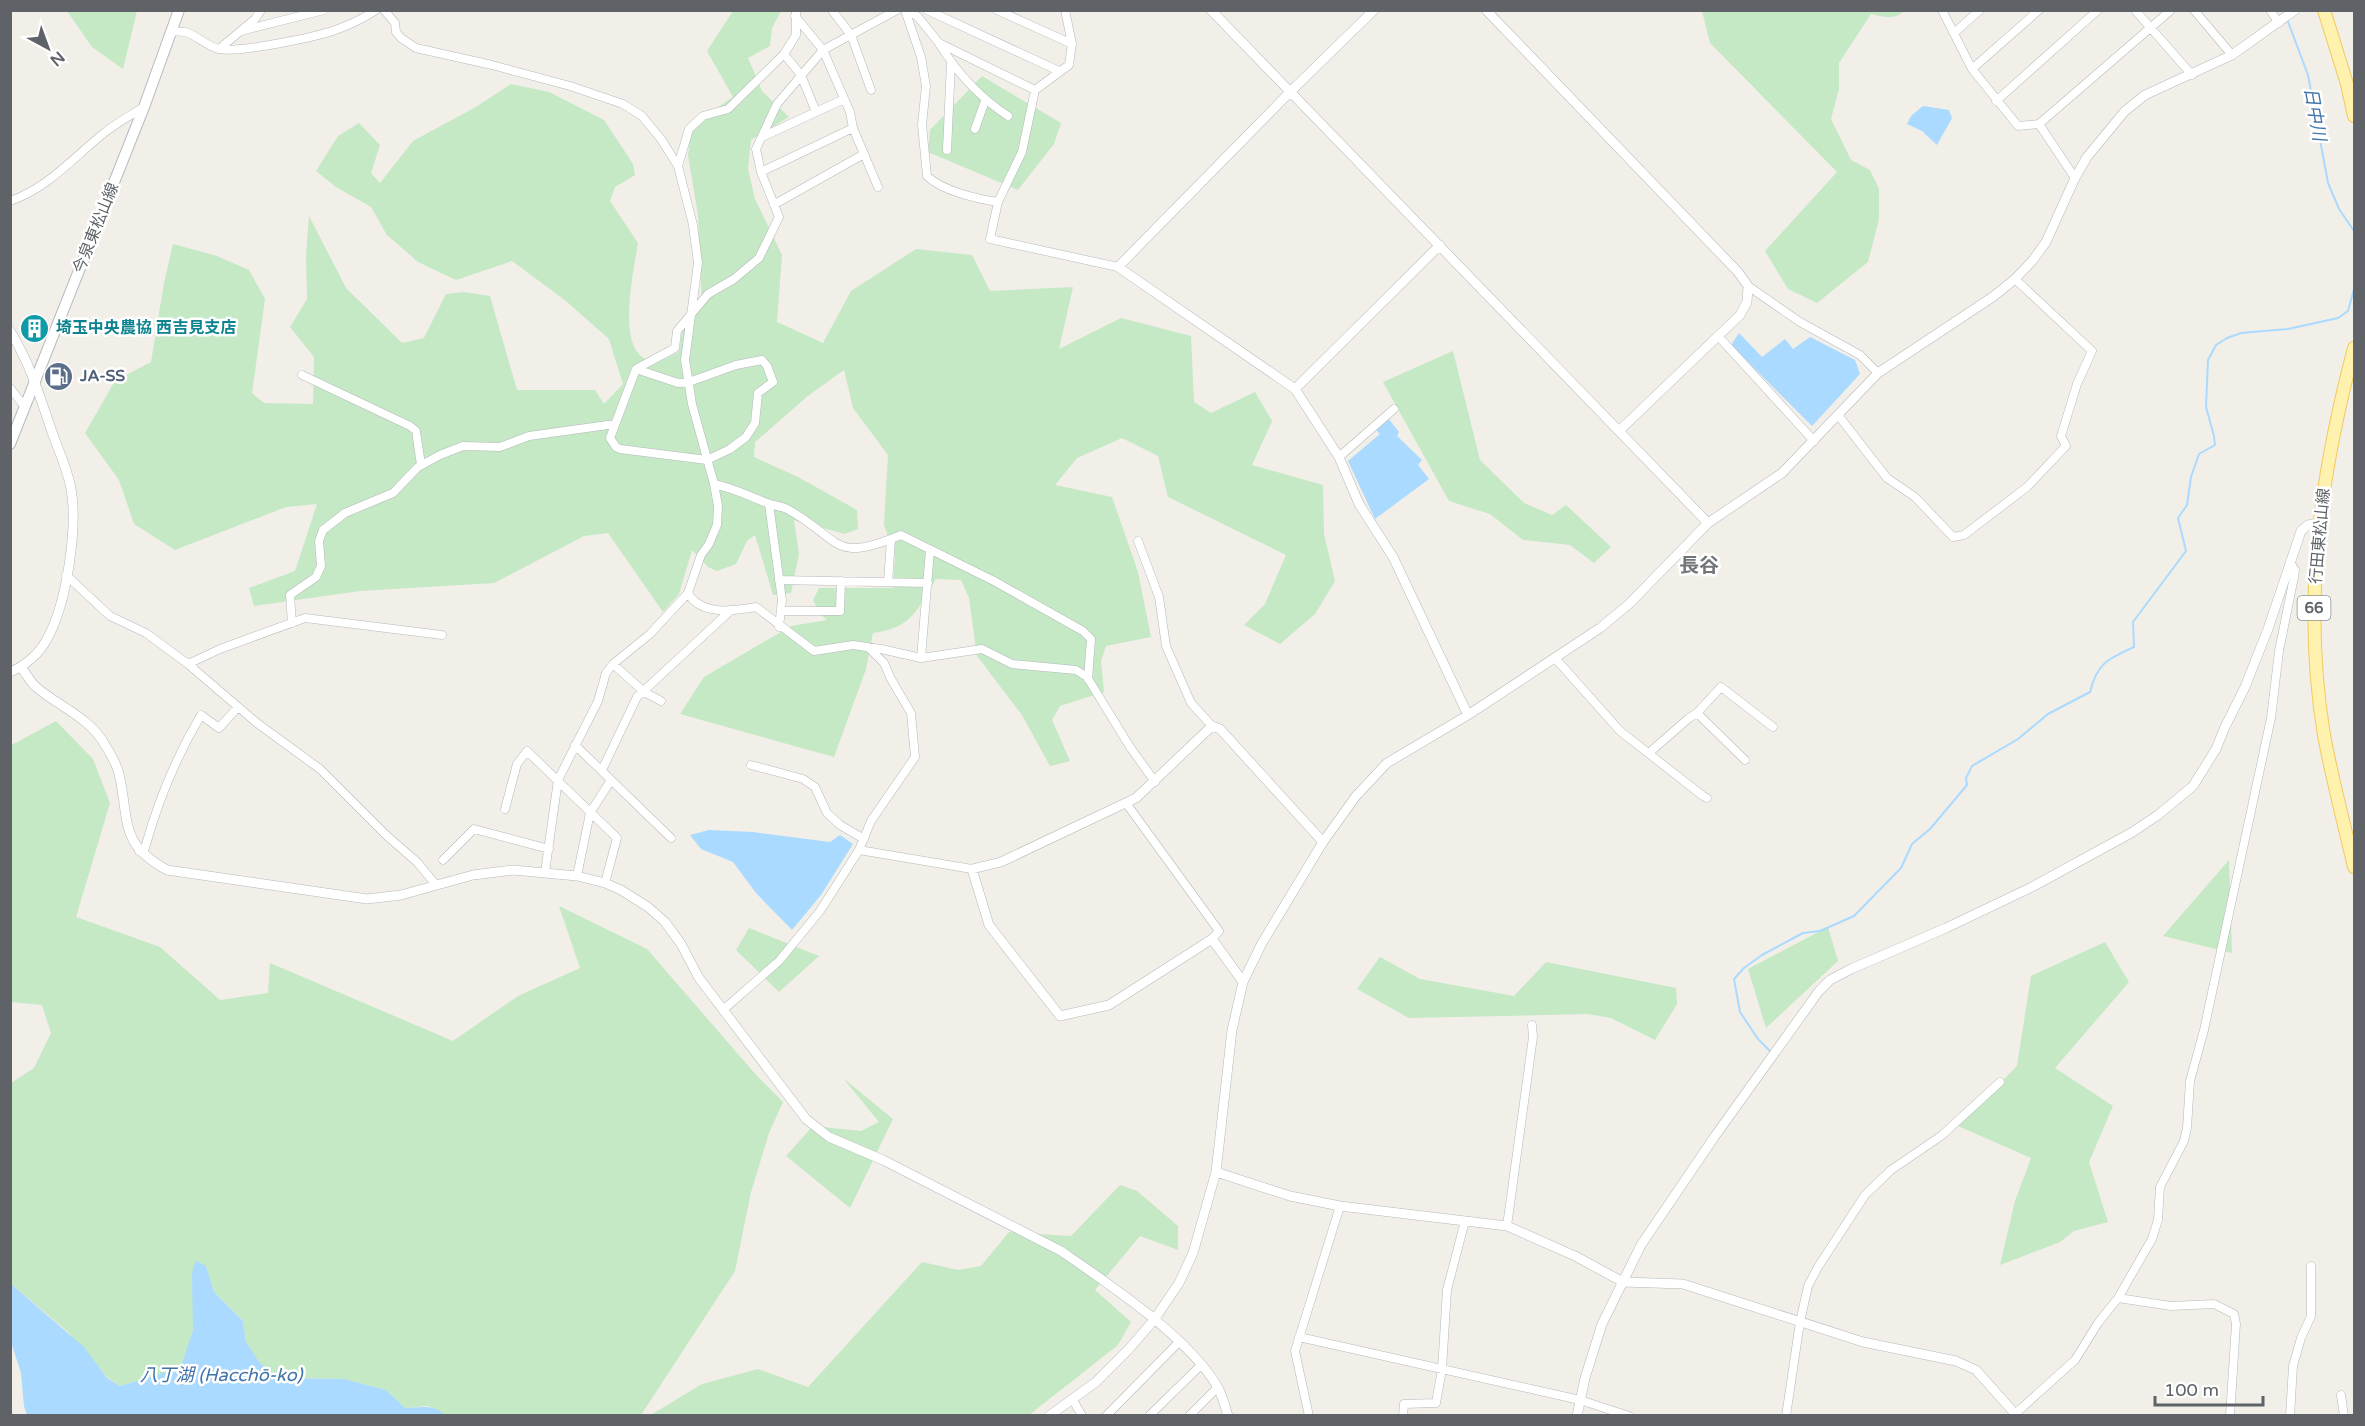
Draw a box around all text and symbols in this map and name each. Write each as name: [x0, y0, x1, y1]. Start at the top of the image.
north arrow: [18, 18, 78, 78]
text: N: [46, 47, 69, 70]
water label: 日中川: [2299, 86, 2331, 144]
street label: 今泉東松山線: [69, 180, 123, 276]
building icon: 埼玉中央農協 西吉見支店: [19, 312, 51, 344]
place label: 埼玉中央農協 西吉見支店: [56, 318, 236, 338]
fuel station icon: JA-SS: [43, 360, 75, 392]
place label: JA-SS: [79, 366, 125, 386]
street label: 行田東松山線: [2306, 487, 2334, 585]
district label: 長谷: [1679, 554, 1719, 578]
road number: 66: [2298, 596, 2330, 620]
water label: 八丁湖 (Hacchō-ko): [140, 1364, 304, 1386]
scale bar: [2155, 1369, 2263, 1407]
text: 100 m: [2164, 1379, 2219, 1401]

